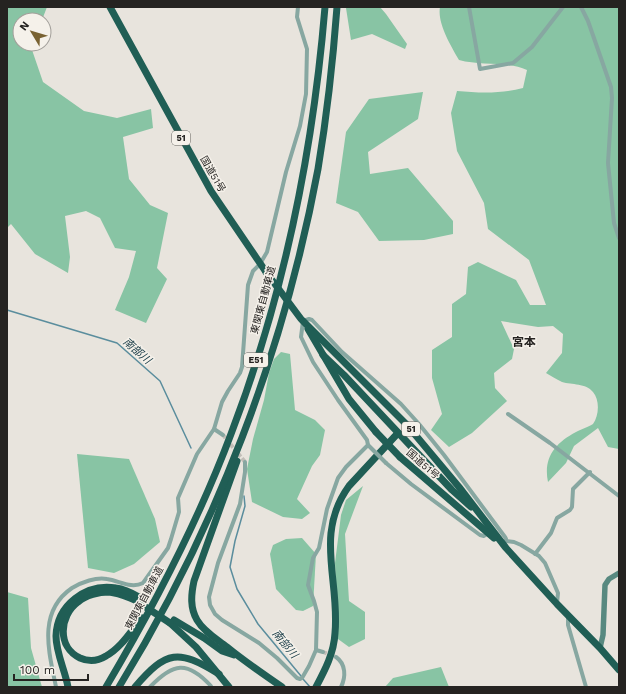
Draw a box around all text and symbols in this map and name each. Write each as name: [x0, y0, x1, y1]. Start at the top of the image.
north arrow: [12, 12, 52, 52]
text: N: [17, 19, 32, 33]
road number: 51: [172, 131, 190, 145]
street label: 国道51号: [198, 154, 228, 194]
street label: 東関東自動車道: [249, 265, 277, 335]
water label: 南部川: [120, 335, 154, 367]
district label: 宮本: [512, 335, 536, 349]
road number: E51: [244, 353, 268, 367]
road number: 51: [402, 422, 420, 436]
street label: 国道51号: [404, 447, 442, 481]
street label: 東関東自動車道: [123, 565, 165, 631]
water label: 南部川: [269, 627, 301, 662]
scale bar: [14, 656, 88, 682]
text: 100 m: [20, 663, 55, 677]

